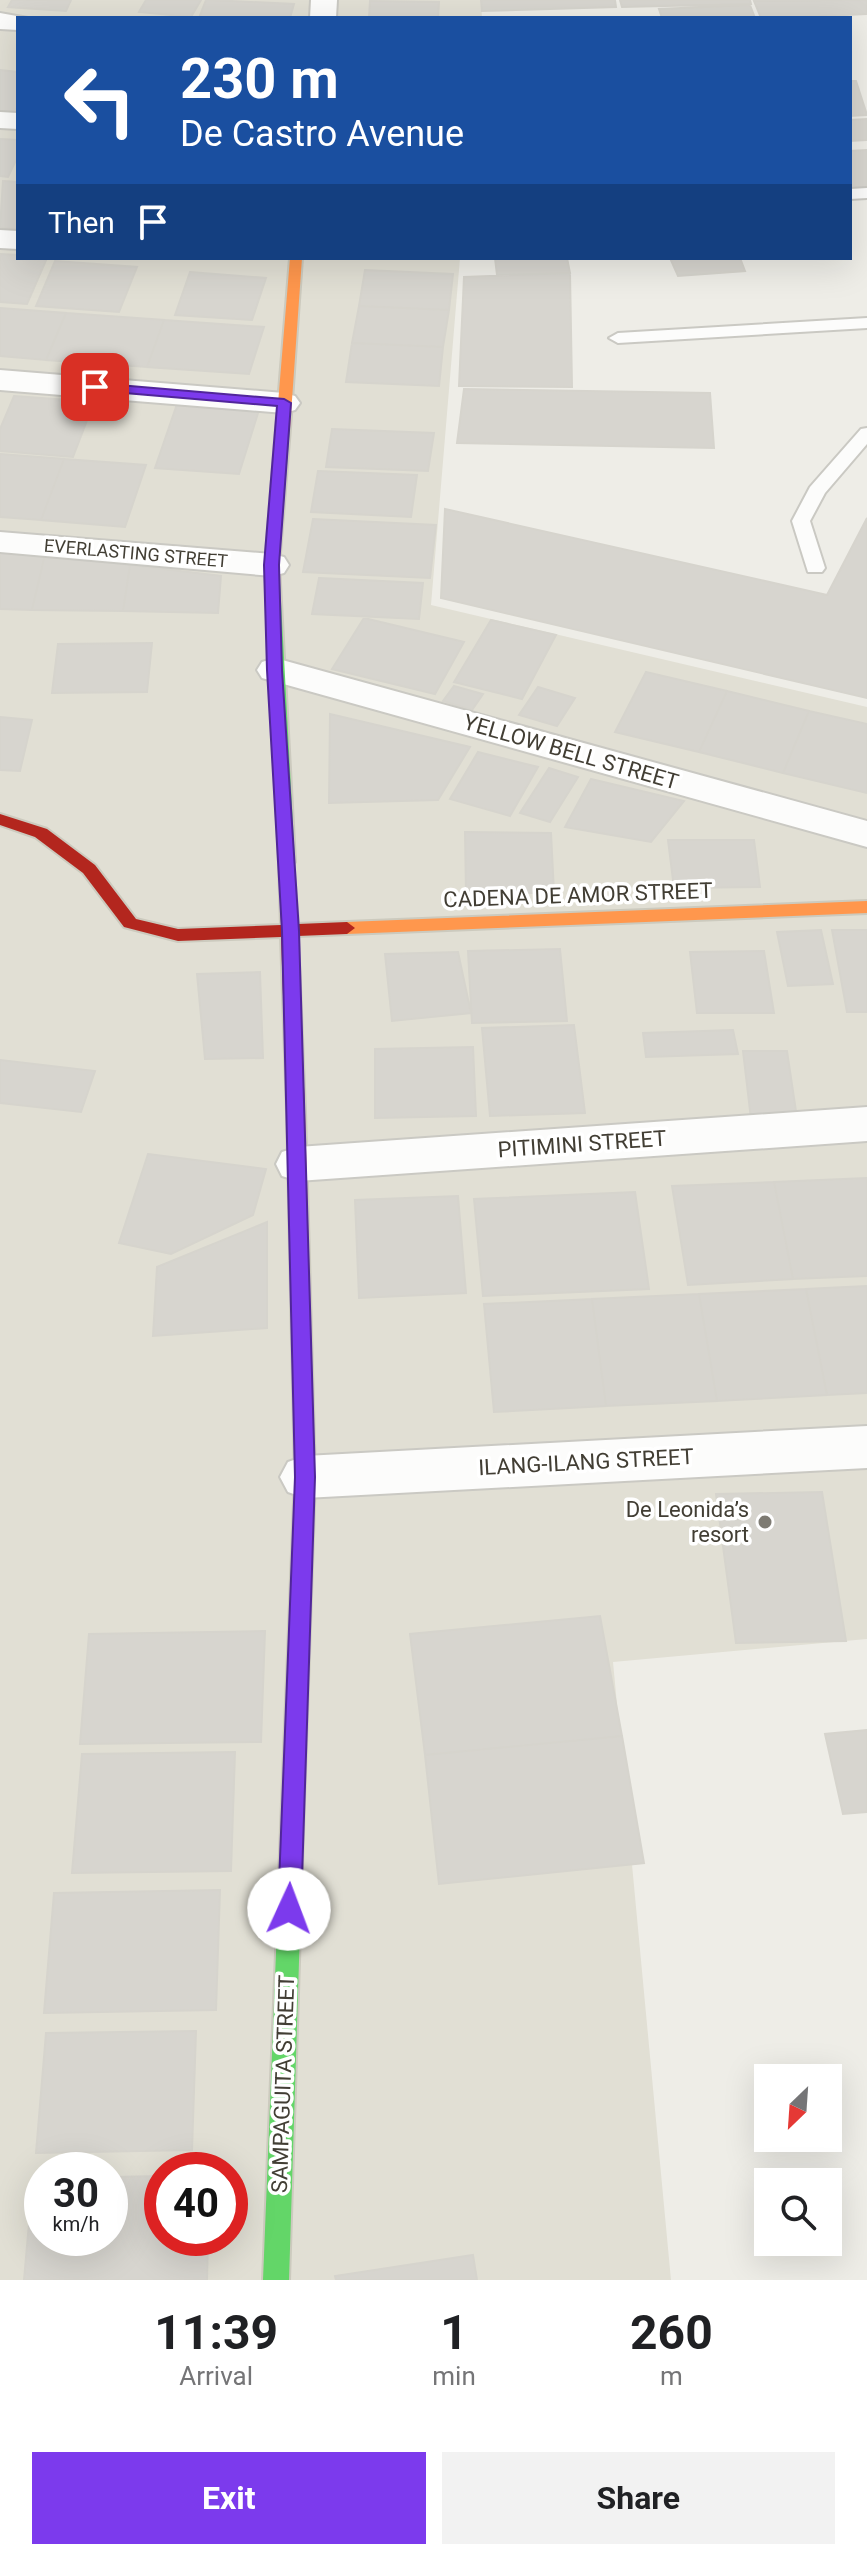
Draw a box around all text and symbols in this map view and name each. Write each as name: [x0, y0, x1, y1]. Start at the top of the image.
text: 230 m: [180, 46, 339, 112]
icon: left: [48, 48, 152, 152]
text: De Castro Avenue: [180, 113, 464, 155]
icon: arrive: [131, 200, 175, 244]
text: Then: [48, 205, 115, 240]
pin: [61, 353, 129, 421]
icon: arrive: [73, 365, 117, 409]
street label: EVERLASTING STREET: [43, 535, 229, 572]
street label: YELLOW BELL STREET: [461, 709, 681, 795]
street label: CADENA DE AMOR STREET: [443, 878, 713, 912]
street label: PITIMINI STREET: [497, 1126, 667, 1162]
street label: ILANG-ILANG STREET: [478, 1444, 694, 1480]
place label: De Leonida’s resort: [626, 1497, 749, 1547]
marker: De Leonida’s resort: [756, 1513, 774, 1531]
position arrow: [247, 1867, 331, 1951]
street label: SAMPAGUITA STREET: [267, 1974, 299, 2194]
north arrow: [754, 2064, 842, 2152]
map controls: [754, 2064, 842, 2256]
speed limit sign: 40: [144, 2152, 248, 2256]
button: search: [754, 2168, 842, 2256]
text: 30: [53, 2170, 99, 2217]
text: km/h: [53, 2212, 99, 2236]
text: 11:39: [154, 2304, 278, 2361]
text: 1: [440, 2304, 468, 2361]
text: 260: [630, 2304, 713, 2361]
text: Arrival: [179, 2361, 253, 2391]
text: min: [432, 2361, 476, 2391]
text: m: [660, 2361, 683, 2391]
button: Exit: [32, 2452, 426, 2544]
button: Share: [442, 2452, 835, 2544]

